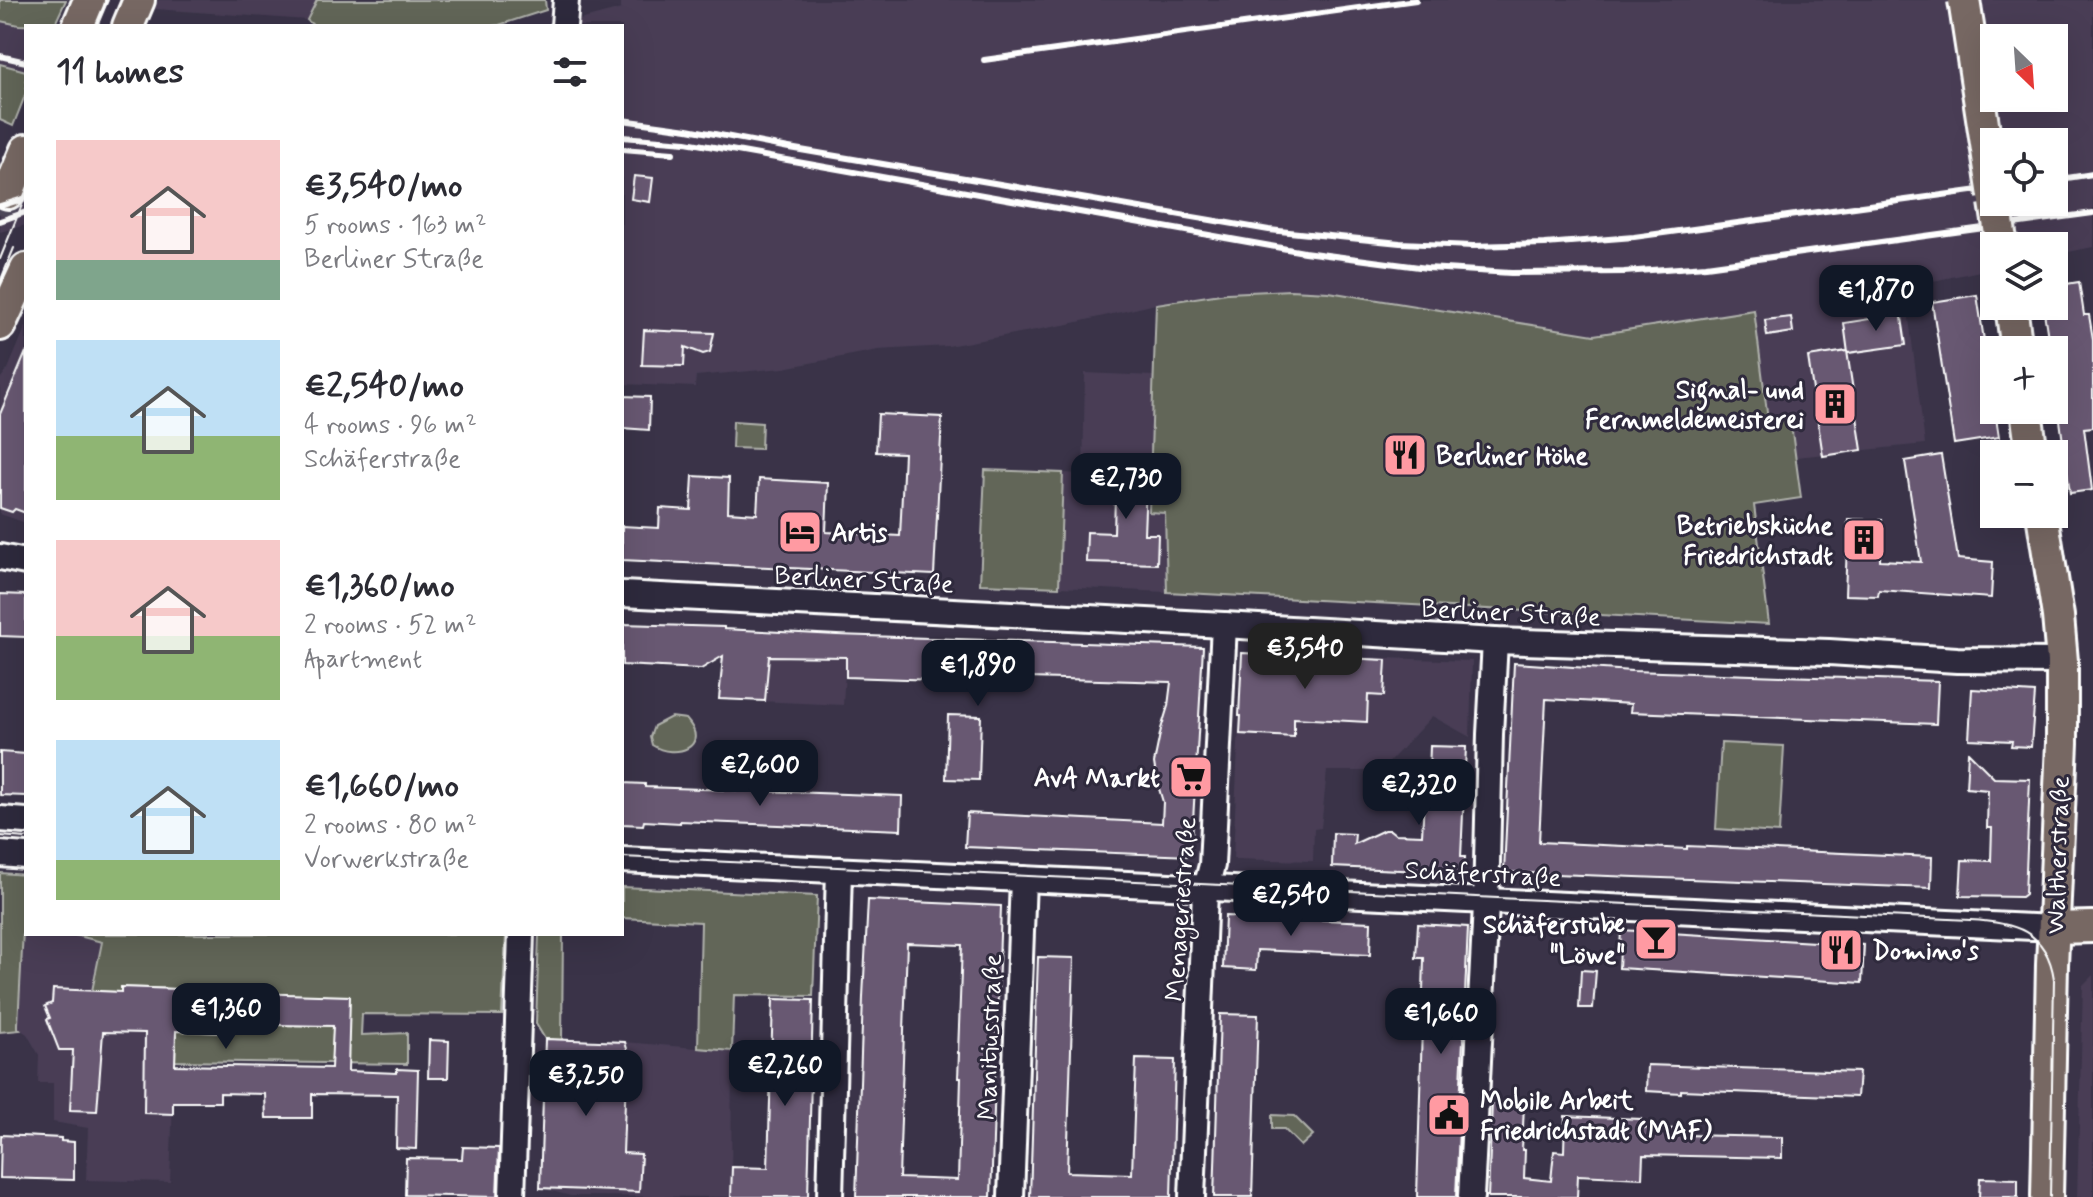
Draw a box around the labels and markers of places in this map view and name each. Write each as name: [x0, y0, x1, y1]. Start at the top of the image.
pin: €1,870: [1811, 265, 1941, 333]
place label: Signal- und Fernmeldemeisterei: [1585, 374, 1804, 438]
building icon: Signal- und Fernmeldemeisterei: [1811, 380, 1859, 428]
restaurant icon: Berliner Höhe: [1381, 431, 1429, 479]
place label: Berliner Höhe: [1436, 440, 1588, 474]
pin: €2,730: [1061, 453, 1191, 521]
hotel icon: Artis: [776, 508, 824, 556]
place label: Betriebsküche Friedrichstadt: [1677, 510, 1833, 574]
building icon: Betriebsküche Friedrichstadt: [1840, 516, 1888, 564]
place label: Artis: [831, 517, 888, 551]
pin: €3,540: [1240, 623, 1370, 691]
pin: €1,890: [913, 640, 1043, 708]
pin: €2,600: [695, 740, 825, 808]
supermarket icon: AvA Markt: [1167, 753, 1215, 801]
pin: €2,320: [1354, 759, 1484, 827]
place label: AvA Markt: [1034, 762, 1160, 796]
pin: €2,540: [1226, 870, 1356, 938]
place label: Schäferstube "Löwe": [1483, 909, 1625, 973]
bar icon: Schäferstube "Löwe": [1632, 915, 1680, 963]
restaurant icon: Domino's: [1817, 926, 1865, 974]
place label: Domino's: [1872, 935, 1979, 969]
pin: €1,360: [161, 983, 291, 1051]
pin: €1,660: [1376, 988, 1506, 1056]
pin: €2,260: [720, 1040, 850, 1108]
pin: €3,250: [521, 1050, 651, 1118]
place label: Mobile Arbeit Friedrichstadt (MAF): [1480, 1085, 1712, 1149]
public building icon: Mobile Arbeit Friedrichstadt (MAF): [1425, 1091, 1473, 1139]

